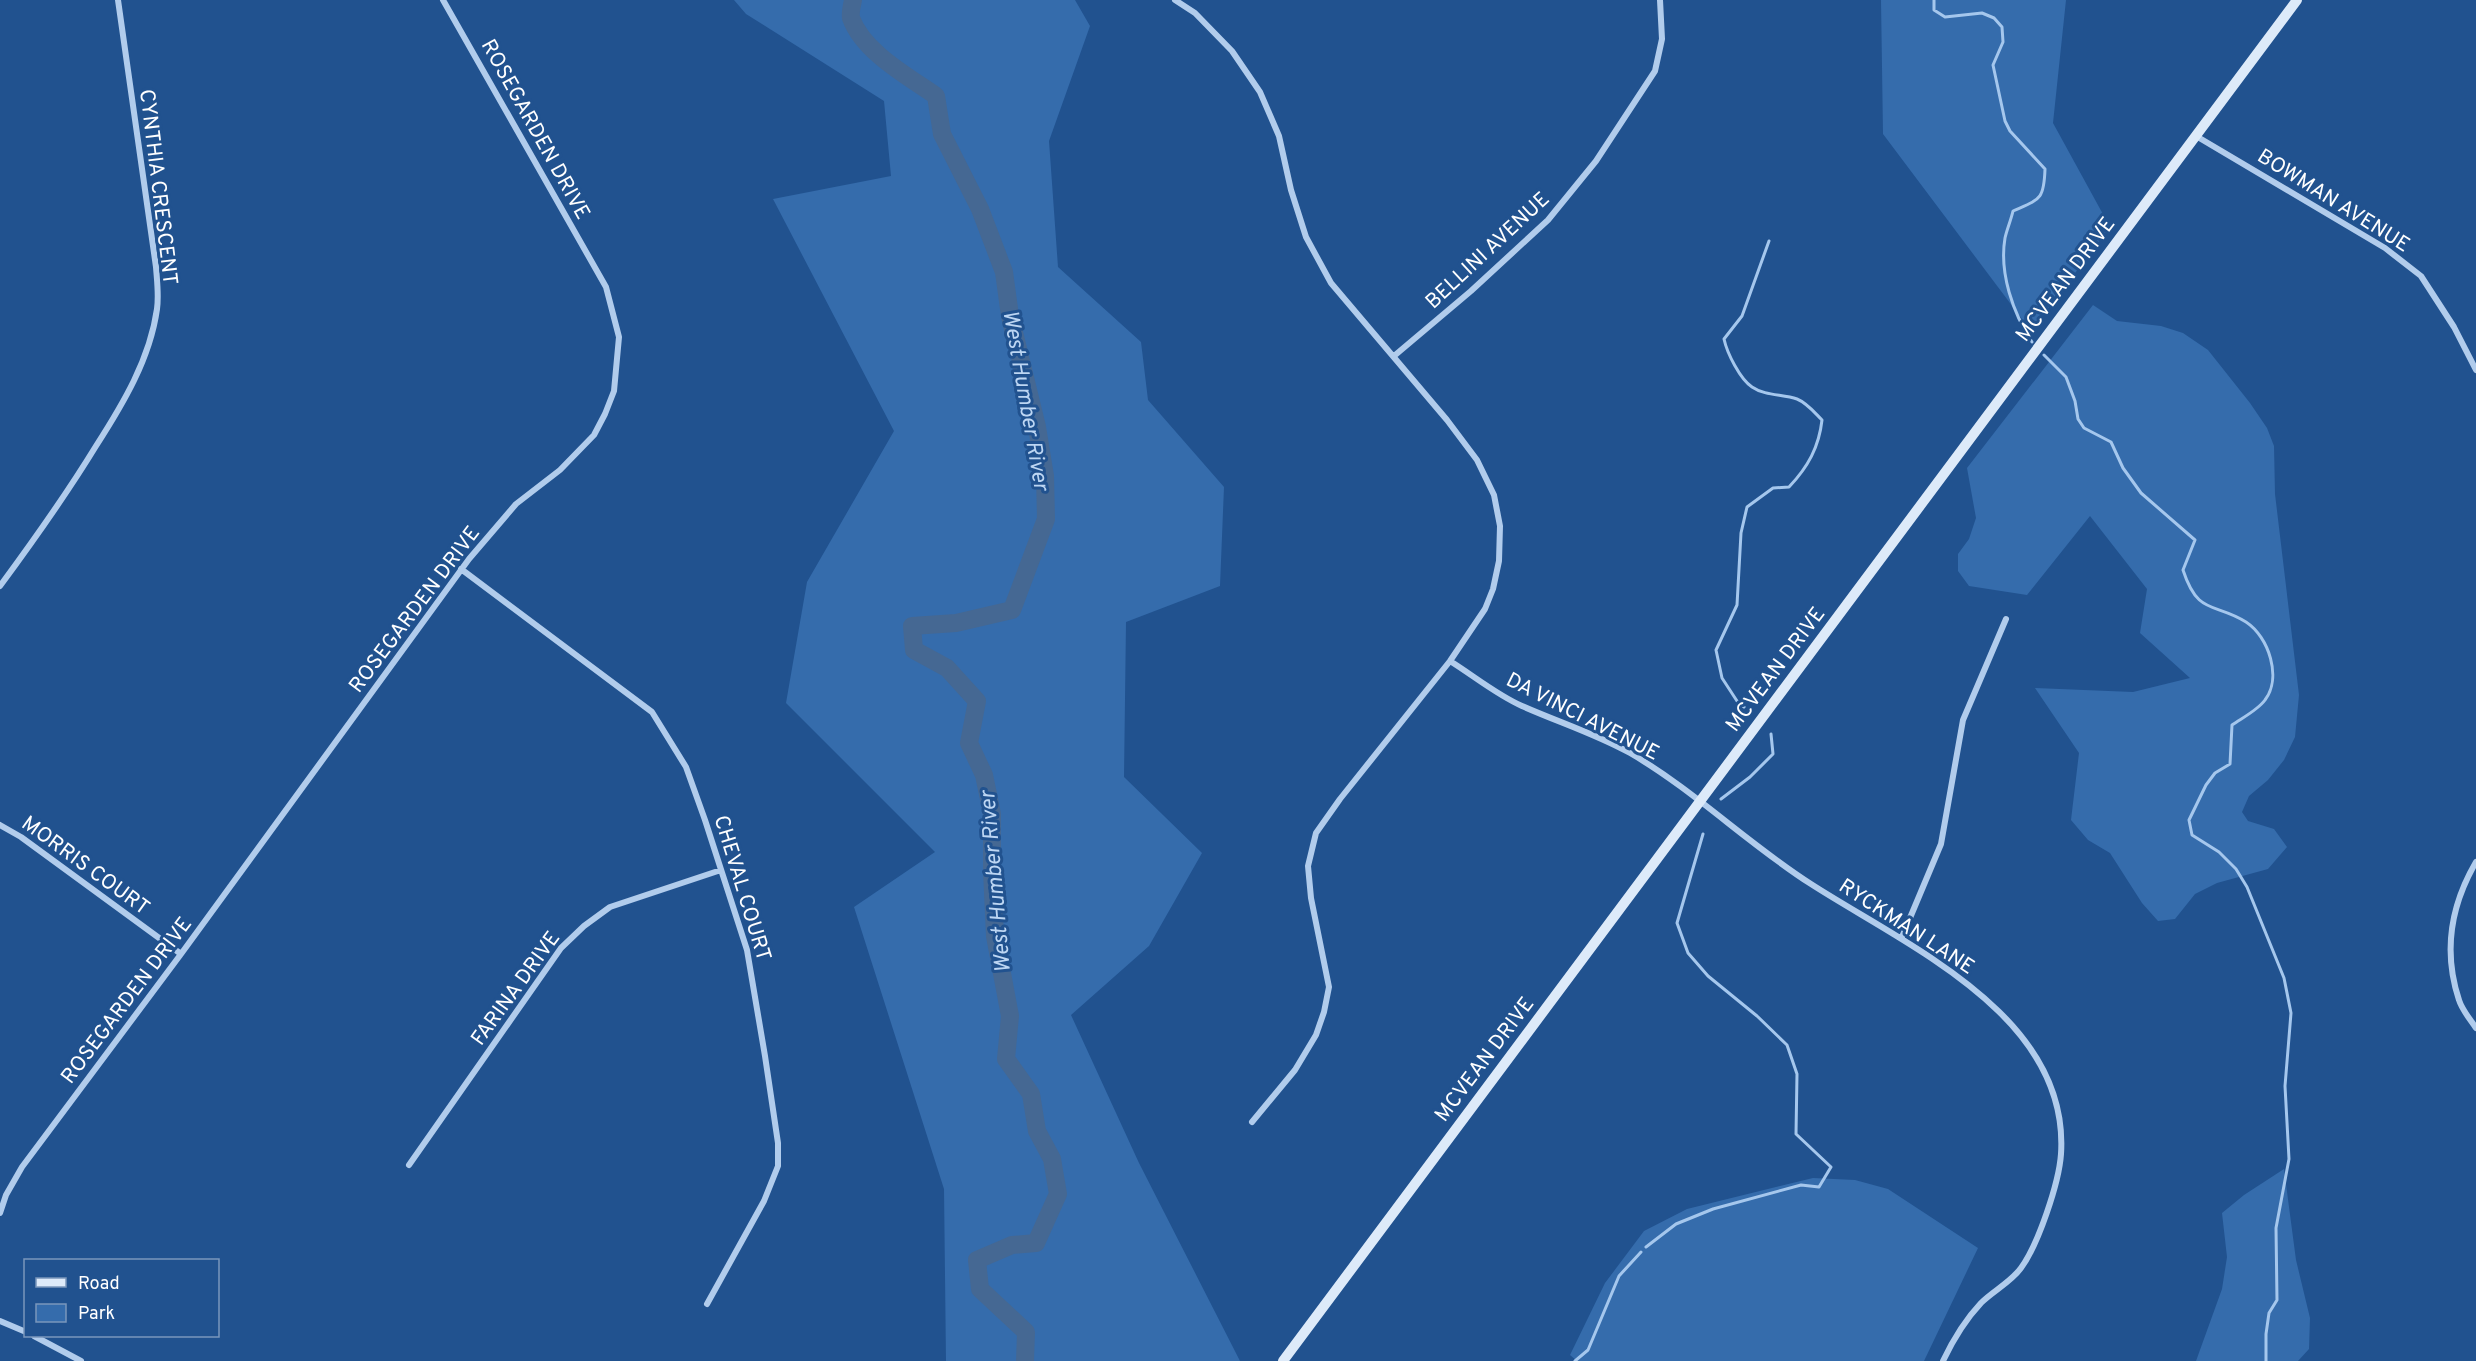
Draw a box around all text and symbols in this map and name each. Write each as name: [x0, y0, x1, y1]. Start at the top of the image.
street label: ROSEGARDEN DRIVE: [474, 35, 595, 225]
street label: CYNTHIA CRESCENT: [132, 88, 183, 287]
street label: BOWMAN AVENUE: [2252, 143, 2415, 259]
street label: BELLINI AVENUE: [1420, 187, 1556, 316]
street label: MCVEAN DRIVE: [2010, 212, 2122, 348]
water label: West Humber River: [995, 308, 1054, 494]
street label: ROSEGARDEN DRIVE: [344, 521, 487, 699]
street label: MCVEAN DRIVE: [1720, 602, 1832, 738]
street label: DA VINCI AVENUE: [1501, 667, 1664, 768]
water label: West Humber River: [975, 788, 1018, 974]
street label: MORRIS COURT: [16, 811, 155, 922]
street label: CHEVAL COURT: [707, 812, 777, 965]
street label: RYCKMAN LANE: [1833, 873, 1979, 981]
street label: ROSEGARDEN DRIVE: [56, 912, 199, 1090]
street label: FARINA DRIVE: [466, 926, 567, 1052]
street label: MCVEAN DRIVE: [1429, 992, 1541, 1128]
legend: [24, 1259, 219, 1337]
text: Road: [78, 1273, 120, 1296]
text: Park: [78, 1303, 115, 1326]

